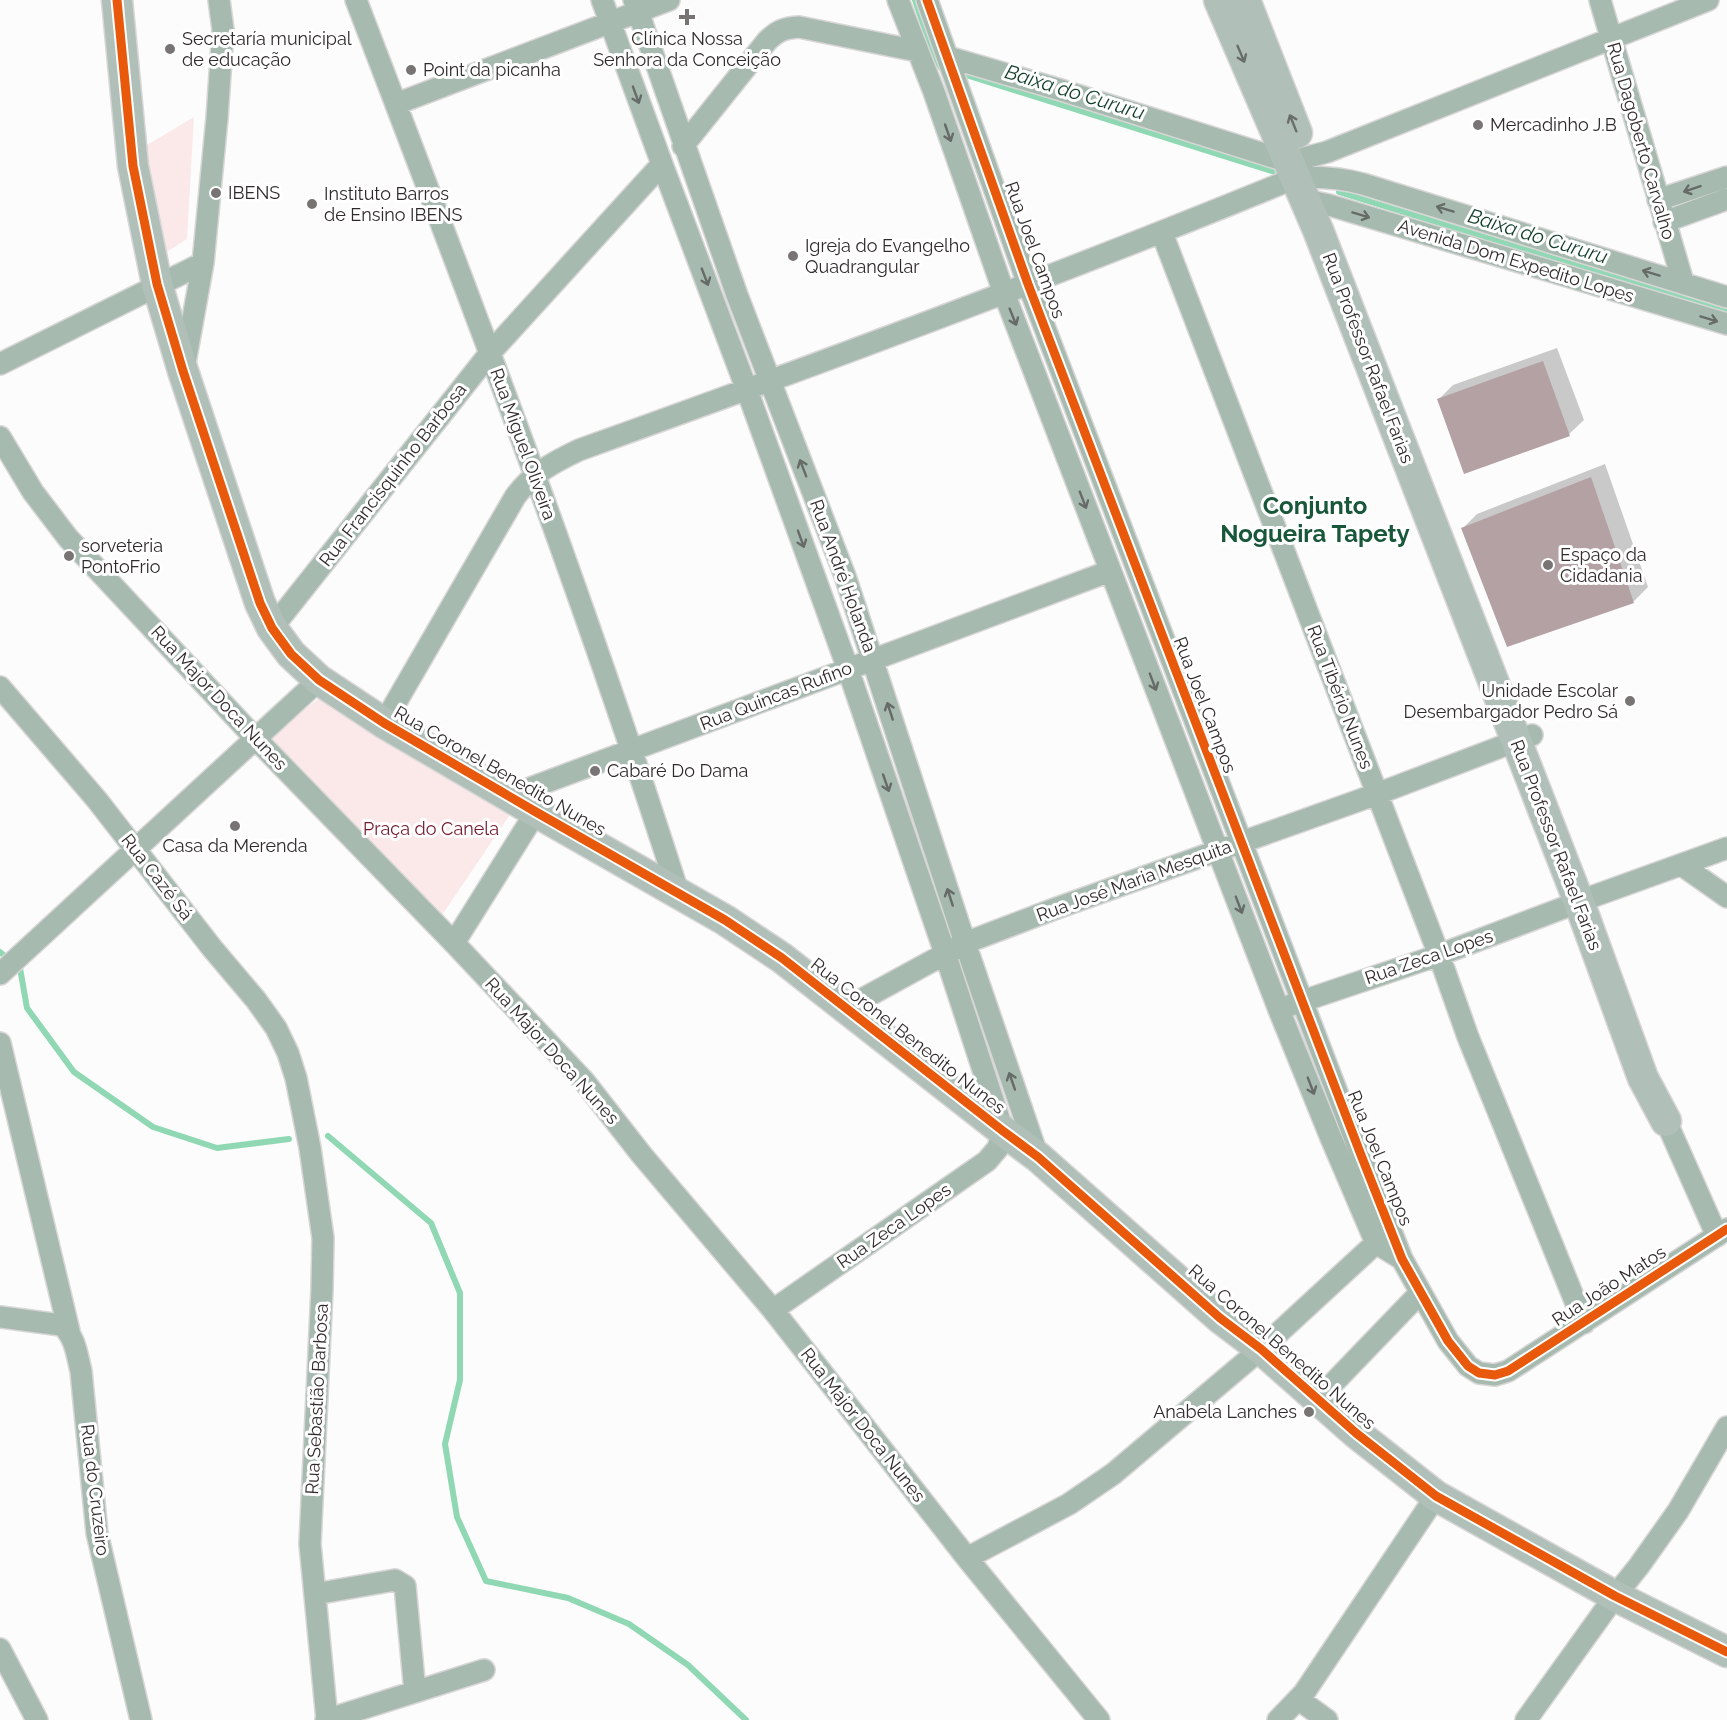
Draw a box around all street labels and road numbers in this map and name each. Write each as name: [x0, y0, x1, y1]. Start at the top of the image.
street label: Rua Dagoberto Carvalho: [1603, 40, 1680, 242]
street label: Rua Joel Campos: [1001, 179, 1070, 321]
street label: Avenida Dom Expedito Lopes: [1396, 215, 1637, 307]
street label: Rua Professor Rafael Farias: [1319, 250, 1418, 466]
street label: Rua Miguel Oliveira: [486, 365, 561, 523]
street label: Rua Francisquinho Barbosa: [315, 379, 470, 570]
street label: Rua André Holanda: [806, 496, 881, 655]
street label: Rua Major Doca Nunes: [147, 621, 292, 774]
street label: Rua Tibério Nunes: [1303, 622, 1378, 772]
street label: Rua Joel Campos: [1170, 634, 1241, 776]
street label: Rua Quincas Rufino: [697, 657, 855, 734]
street label: Rua Coronel Benedito Nunes: [391, 701, 610, 840]
street label: Rua Professor Rafael Farias: [1507, 737, 1606, 953]
street label: Rua Cazé Sá: [117, 829, 198, 924]
street label: Rua José Maria Mesquita: [1034, 835, 1234, 926]
street label: Rua Zeca Lopes: [1362, 925, 1496, 988]
street label: Rua Coronel Benedito Nunes: [807, 953, 1010, 1118]
street label: Rua Major Doca Nunes: [481, 973, 624, 1128]
street label: Rua Joel Campos: [1344, 1087, 1417, 1229]
street label: Rua Zeca Lopes: [833, 1178, 955, 1273]
street label: Rua João Matos: [1548, 1241, 1670, 1330]
street label: Rua Coronel Benedito Nunes: [1185, 1260, 1380, 1434]
street label: Rua Sebastião Barbosa: [301, 1303, 332, 1495]
street label: Rua Major Doca Nunes: [797, 1343, 930, 1506]
street label: Rua do Cruzeiro: [77, 1423, 114, 1557]

